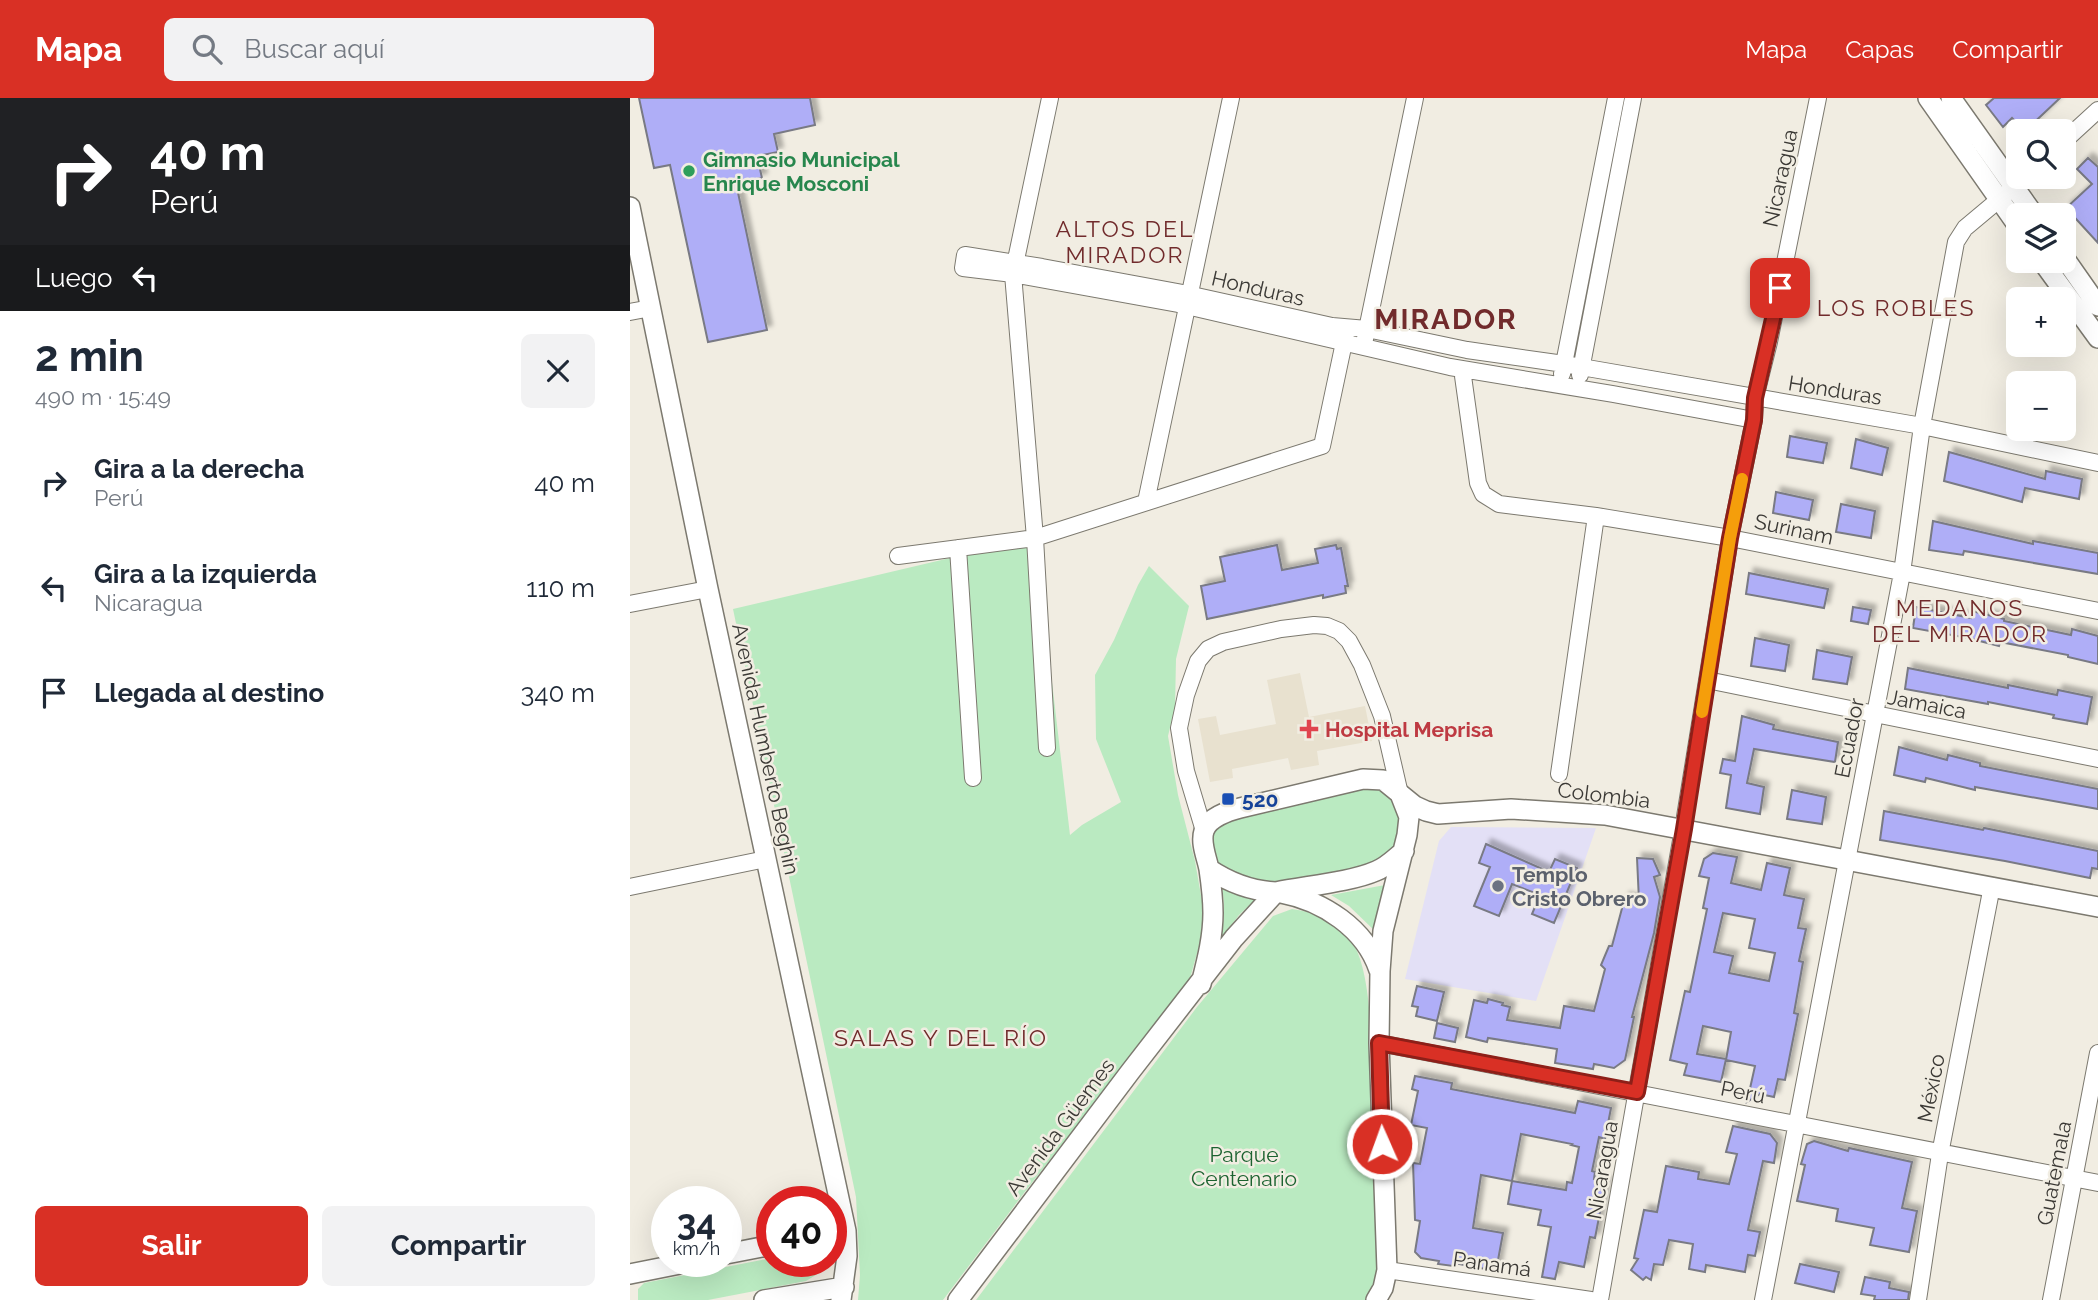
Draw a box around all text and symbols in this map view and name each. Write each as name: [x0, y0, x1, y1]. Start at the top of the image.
search box: [164, 18, 654, 81]
text: Mapa: [35, 30, 122, 69]
icon: search: [188, 30, 226, 68]
text: Buscar aquí: [244, 34, 384, 64]
text: Mapa: [1745, 35, 1807, 64]
text: Capas: [1845, 35, 1914, 64]
text: Compartir: [1952, 35, 2063, 64]
map controls: [2006, 119, 2076, 441]
button: search: [2006, 119, 2076, 189]
text: 40 m: [150, 124, 265, 181]
icon: right: [35, 126, 126, 217]
street label: Nicaragua: [1757, 127, 1803, 229]
place label: Gimnasio Municipal Enrique Mosconi: [703, 147, 900, 196]
marker: Gimnasio Municipal Enrique Mosconi: [681, 163, 697, 179]
text: Perú: [150, 183, 219, 220]
button: layers: [2006, 203, 2076, 273]
district label: ALTOS DEL MIRADOR: [1056, 215, 1194, 268]
pin: [1750, 258, 1810, 318]
icon: left: [126, 259, 164, 297]
text: Luego: [35, 263, 112, 293]
street label: Honduras: [1209, 265, 1307, 311]
icon: arrive: [1761, 269, 1799, 307]
button: +: [2006, 287, 2076, 357]
district label: LOS ROBLES: [1817, 294, 1975, 321]
district label: MIRADOR: [1374, 303, 1518, 336]
text: 2 min: [35, 332, 144, 381]
button: close: [521, 334, 595, 408]
street label: Honduras: [1786, 370, 1884, 410]
button: −: [2006, 371, 2076, 441]
text: 490 m · 15:49: [35, 383, 171, 410]
text: Gira a la derecha: [94, 454, 304, 484]
icon: right: [35, 464, 73, 502]
text: 40 m: [534, 468, 595, 498]
text: Perú: [94, 484, 143, 511]
street label: Surinam: [1752, 508, 1836, 550]
text: Gira a la izquierda: [94, 559, 317, 589]
icon: left: [35, 569, 73, 607]
text: 110 m: [526, 573, 595, 603]
text: Nicaragua: [94, 589, 203, 616]
district label: MEDANOS DEL MIRADOR: [1872, 594, 2048, 647]
street label: Avenida Humberto Beghin: [727, 621, 805, 877]
icon: arrive: [35, 674, 73, 712]
text: Llegada al destino: [94, 678, 324, 708]
text: 340 m: [520, 678, 595, 708]
street label: Jamaica: [1886, 684, 1968, 724]
street label: Ecuador: [1829, 695, 1869, 780]
place label: Hospital Meprisa: [1325, 717, 1493, 742]
marker: Hospital Meprisa: [1299, 719, 1319, 739]
street label: Colombia: [1556, 777, 1652, 813]
place label: 520: [1242, 787, 1278, 812]
marker: 520: [1220, 791, 1236, 807]
place label: Templo Cristo Obrero: [1512, 862, 1647, 911]
marker: Templo Cristo Obrero: [1490, 878, 1506, 894]
district label: SALAS Y DEL RÍO: [834, 1024, 1048, 1051]
street label: México: [1912, 1052, 1950, 1124]
street label: Avenida Güemes: [1000, 1054, 1120, 1200]
street label: Perú: [1719, 1075, 1767, 1109]
position arrow: [1345, 1107, 1419, 1181]
street label: Nicaragua: [1581, 1119, 1623, 1221]
street label: Guatemala: [2032, 1119, 2076, 1227]
park label: Parque Centenario: [1191, 1142, 1297, 1191]
speed limit sign: 40: [756, 1186, 847, 1277]
text: 34: [677, 1202, 716, 1243]
button: Salir: [35, 1206, 308, 1286]
button: Compartir: [322, 1206, 595, 1286]
text: km/h: [673, 1238, 720, 1259]
street label: Panamá: [1451, 1246, 1533, 1282]

